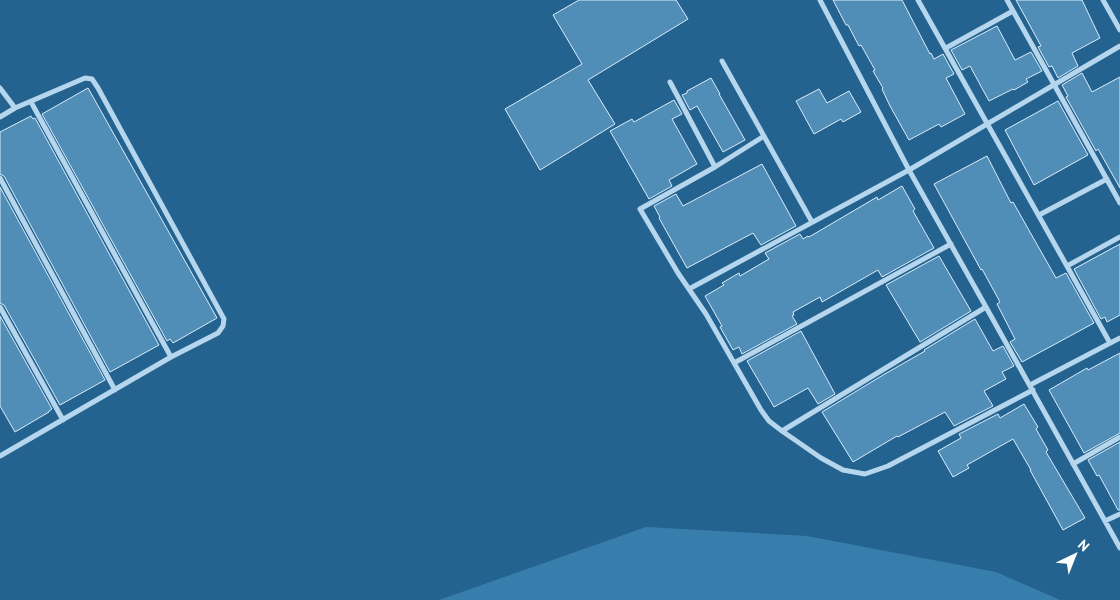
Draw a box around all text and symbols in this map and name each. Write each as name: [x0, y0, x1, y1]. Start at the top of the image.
north arrow: [1050, 530, 1100, 580]
text: N: [1074, 536, 1093, 555]

